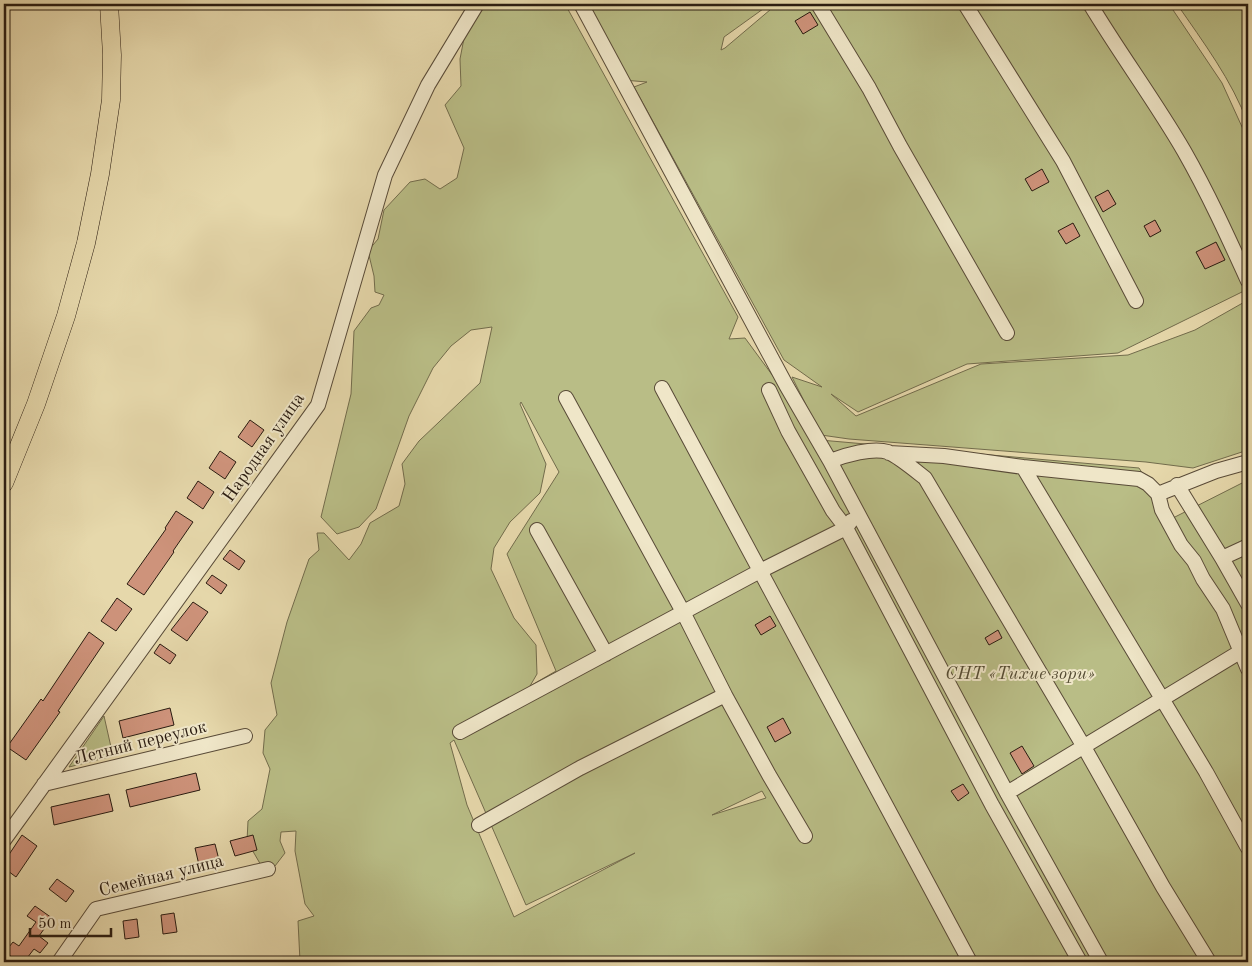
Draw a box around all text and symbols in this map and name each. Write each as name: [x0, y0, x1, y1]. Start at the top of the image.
street label: Народная улица: [219, 390, 308, 506]
park label: СНТ «Тихие зори»: [945, 665, 1095, 683]
street label: Летний переулок: [72, 718, 209, 768]
street label: Семейная улица: [97, 852, 226, 900]
scale bar: [30, 906, 111, 938]
text: 50 m: [38, 917, 72, 932]

